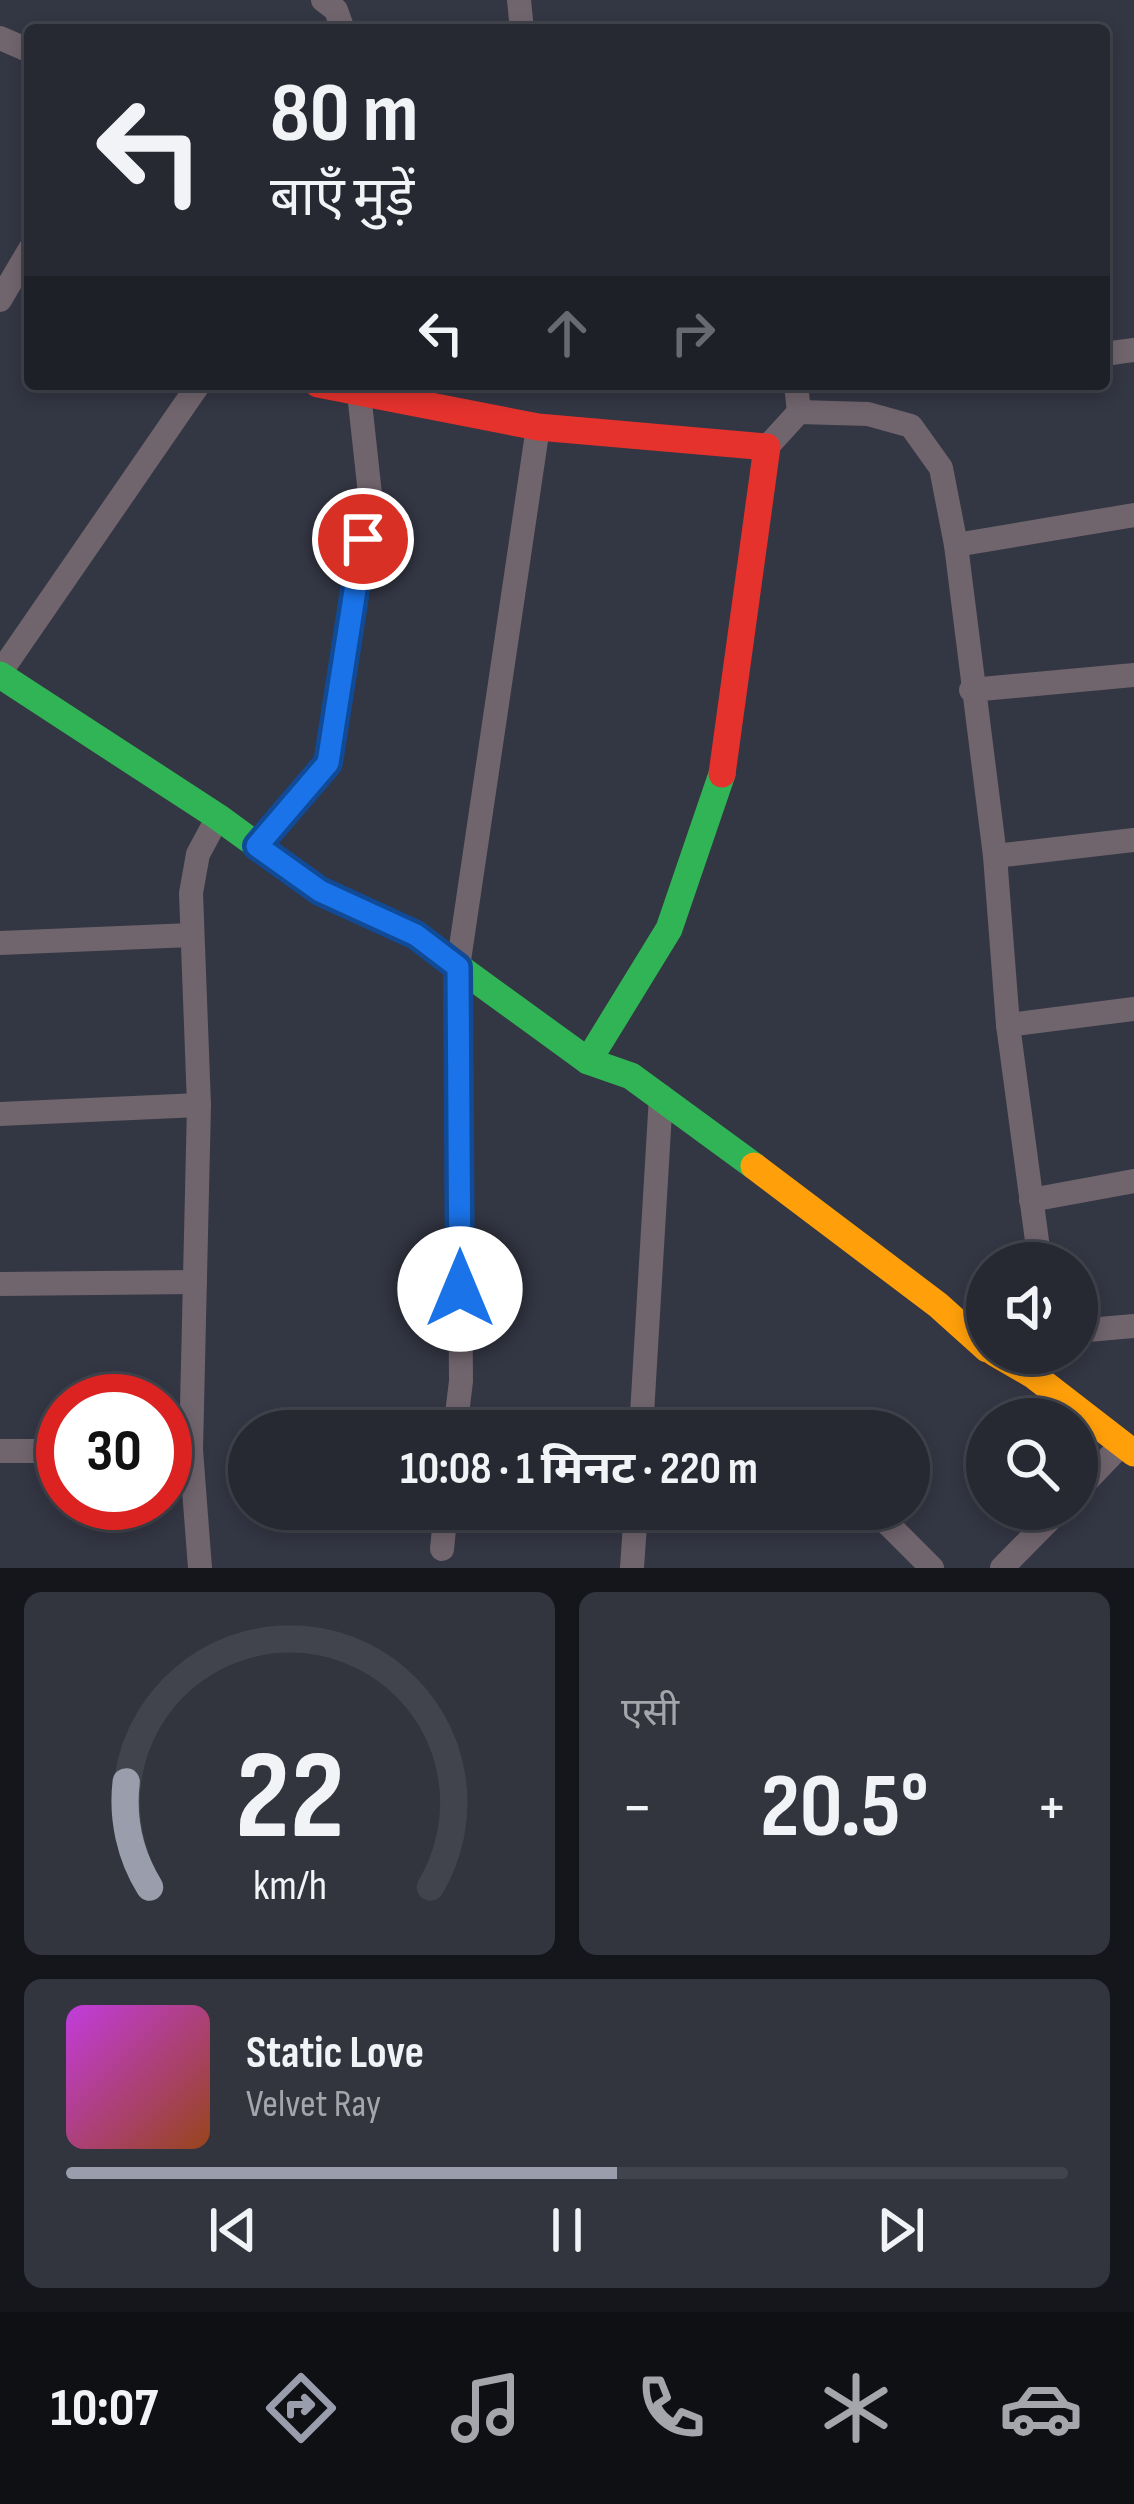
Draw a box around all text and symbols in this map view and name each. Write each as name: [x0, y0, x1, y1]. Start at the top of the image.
text: 80 m: [270, 64, 418, 165]
icon: left: [72, 72, 228, 228]
text: बाएँ मुड़ें: [270, 166, 414, 231]
icon: left: [408, 300, 474, 366]
icon: ahead: [534, 300, 600, 366]
icon: right: [660, 300, 726, 366]
pin: [312, 488, 414, 590]
icon: arrive: [330, 506, 396, 572]
position arrow: [397, 1226, 523, 1352]
map controls: [966, 1242, 1098, 1530]
button: sound: [966, 1242, 1098, 1374]
speed limit sign: 30: [36, 1374, 192, 1530]
button: search: [966, 1398, 1098, 1530]
text: 10:08 · 1 मिनट · 220 m: [400, 1442, 758, 1497]
text: एसी: [621, 1690, 679, 1737]
text: 22: [235, 1724, 344, 1873]
text: 20.5°: [760, 1754, 929, 1862]
text: −: [621, 1769, 653, 1848]
text: +: [1036, 1769, 1068, 1848]
text: km/h: [252, 1859, 327, 1911]
text: Static Love: [246, 2026, 424, 2081]
text: Velvet Ray: [246, 2081, 381, 2128]
icon: previous: [200, 2197, 266, 2263]
icon: pause: [534, 2197, 600, 2263]
icon: next: [868, 2197, 934, 2263]
icon: directions: [259, 2366, 343, 2450]
icon: music: [444, 2366, 528, 2450]
icon: phone: [629, 2366, 713, 2450]
icon: climate: [814, 2366, 898, 2450]
icon: car: [999, 2366, 1083, 2450]
text: 10:07: [51, 2376, 158, 2441]

